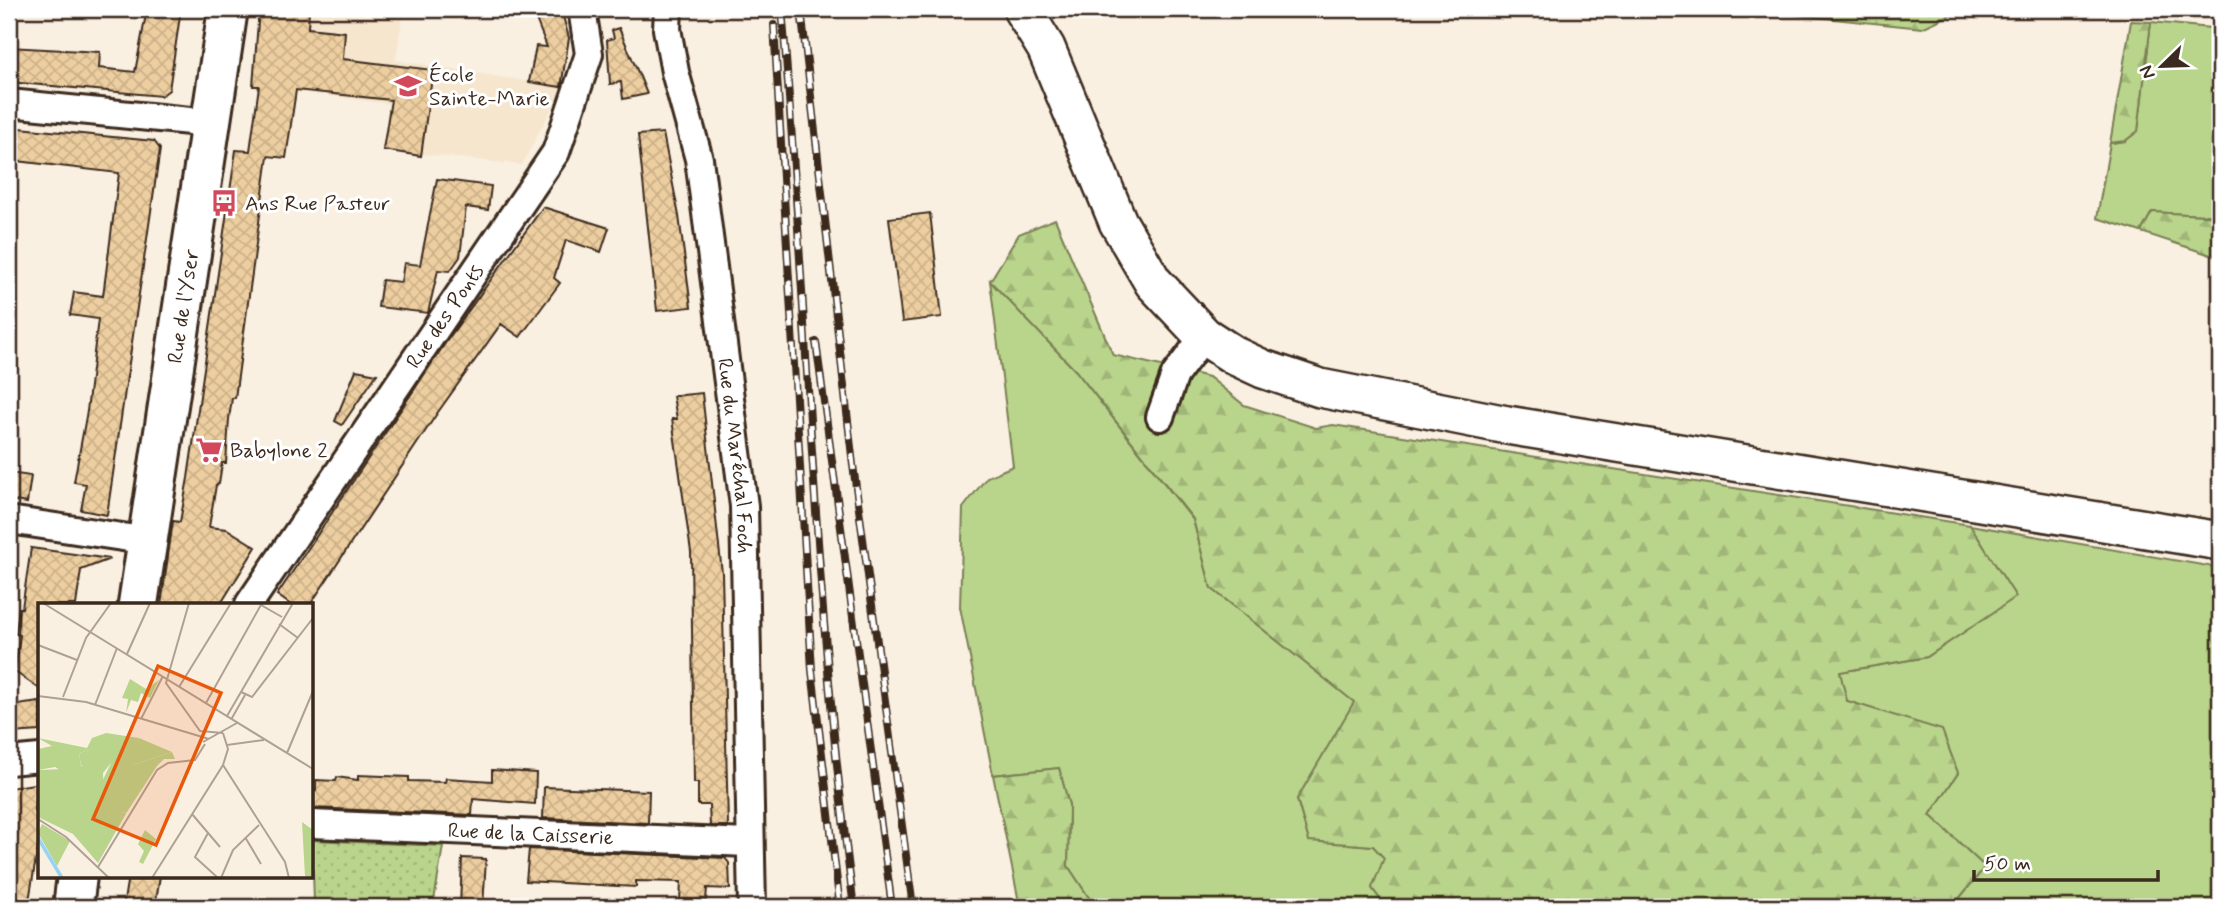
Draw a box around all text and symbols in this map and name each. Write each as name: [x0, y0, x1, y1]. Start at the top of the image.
north arrow: [2128, 32, 2198, 102]
place label: École Sainte-Marie: [429, 61, 550, 113]
text: N: [2134, 61, 2162, 83]
school or university icon: École Sainte-Marie: [393, 71, 423, 101]
bus stop icon: Ans Rue Pasteur: [209, 188, 239, 218]
place label: Ans Rue Pasteur: [245, 190, 390, 218]
street label: Rue de l'Yser: [162, 247, 206, 365]
street label: Rue des Ponts: [400, 259, 491, 374]
street label: Rue du Maréchal Foch: [710, 356, 758, 554]
supermarket icon: Babylone 2: [194, 435, 224, 465]
place label: Babylone 2: [230, 437, 328, 465]
inset map: [38, 603, 313, 878]
street label: Rue de la Caisserie: [447, 817, 614, 852]
scale bar: [1974, 839, 2157, 883]
text: 50 m: [1984, 850, 2031, 878]

